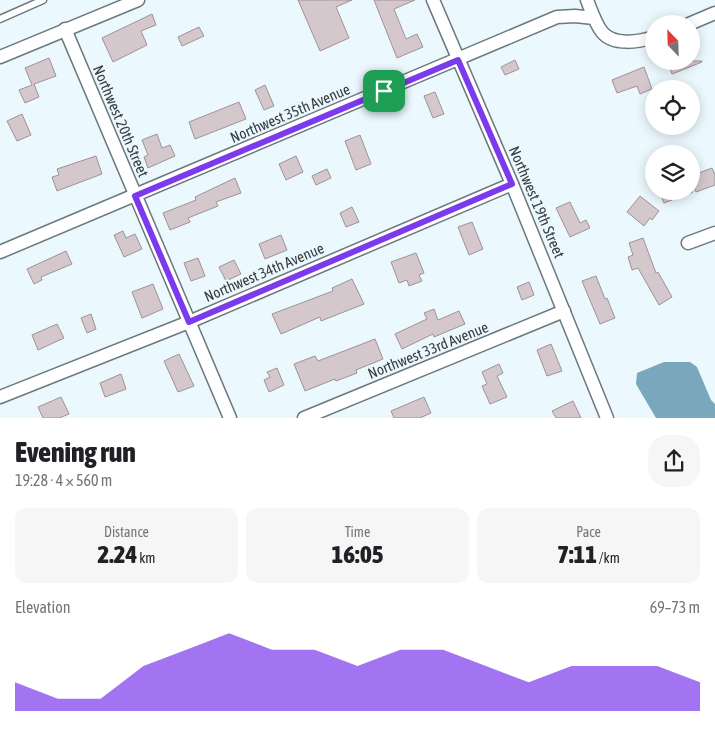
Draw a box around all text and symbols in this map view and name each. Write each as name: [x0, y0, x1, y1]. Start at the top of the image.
north arrow: [645, 15, 700, 70]
map controls: [645, 15, 700, 200]
street label: Northwest 20th Street: [90, 63, 152, 179]
pin: [363, 70, 405, 112]
icon: arrive: [370, 77, 398, 105]
street label: Northwest 35th Avenue: [228, 80, 353, 146]
button: locate: [645, 80, 700, 135]
street label: Northwest 19th Street: [506, 144, 568, 260]
button: layers: [645, 145, 700, 200]
street label: Northwest 34th Avenue: [202, 239, 327, 305]
street label: Northwest 33rd Avenue: [365, 318, 491, 382]
button: share: [648, 435, 700, 487]
text: Evening run: [15, 436, 136, 468]
text: 19:28 · 4 × 560 m: [15, 471, 112, 489]
text: Distance: [104, 524, 149, 540]
text: Time: [345, 524, 370, 540]
text: Pace: [576, 524, 601, 540]
text: 2.24: [98, 540, 137, 568]
text: 16:05: [332, 540, 383, 568]
text: 7:11: [557, 540, 597, 568]
text: km: [137, 550, 155, 566]
text: /km: [597, 550, 620, 566]
text: Elevation: [15, 598, 70, 616]
text: 69–73 m: [650, 598, 700, 616]

